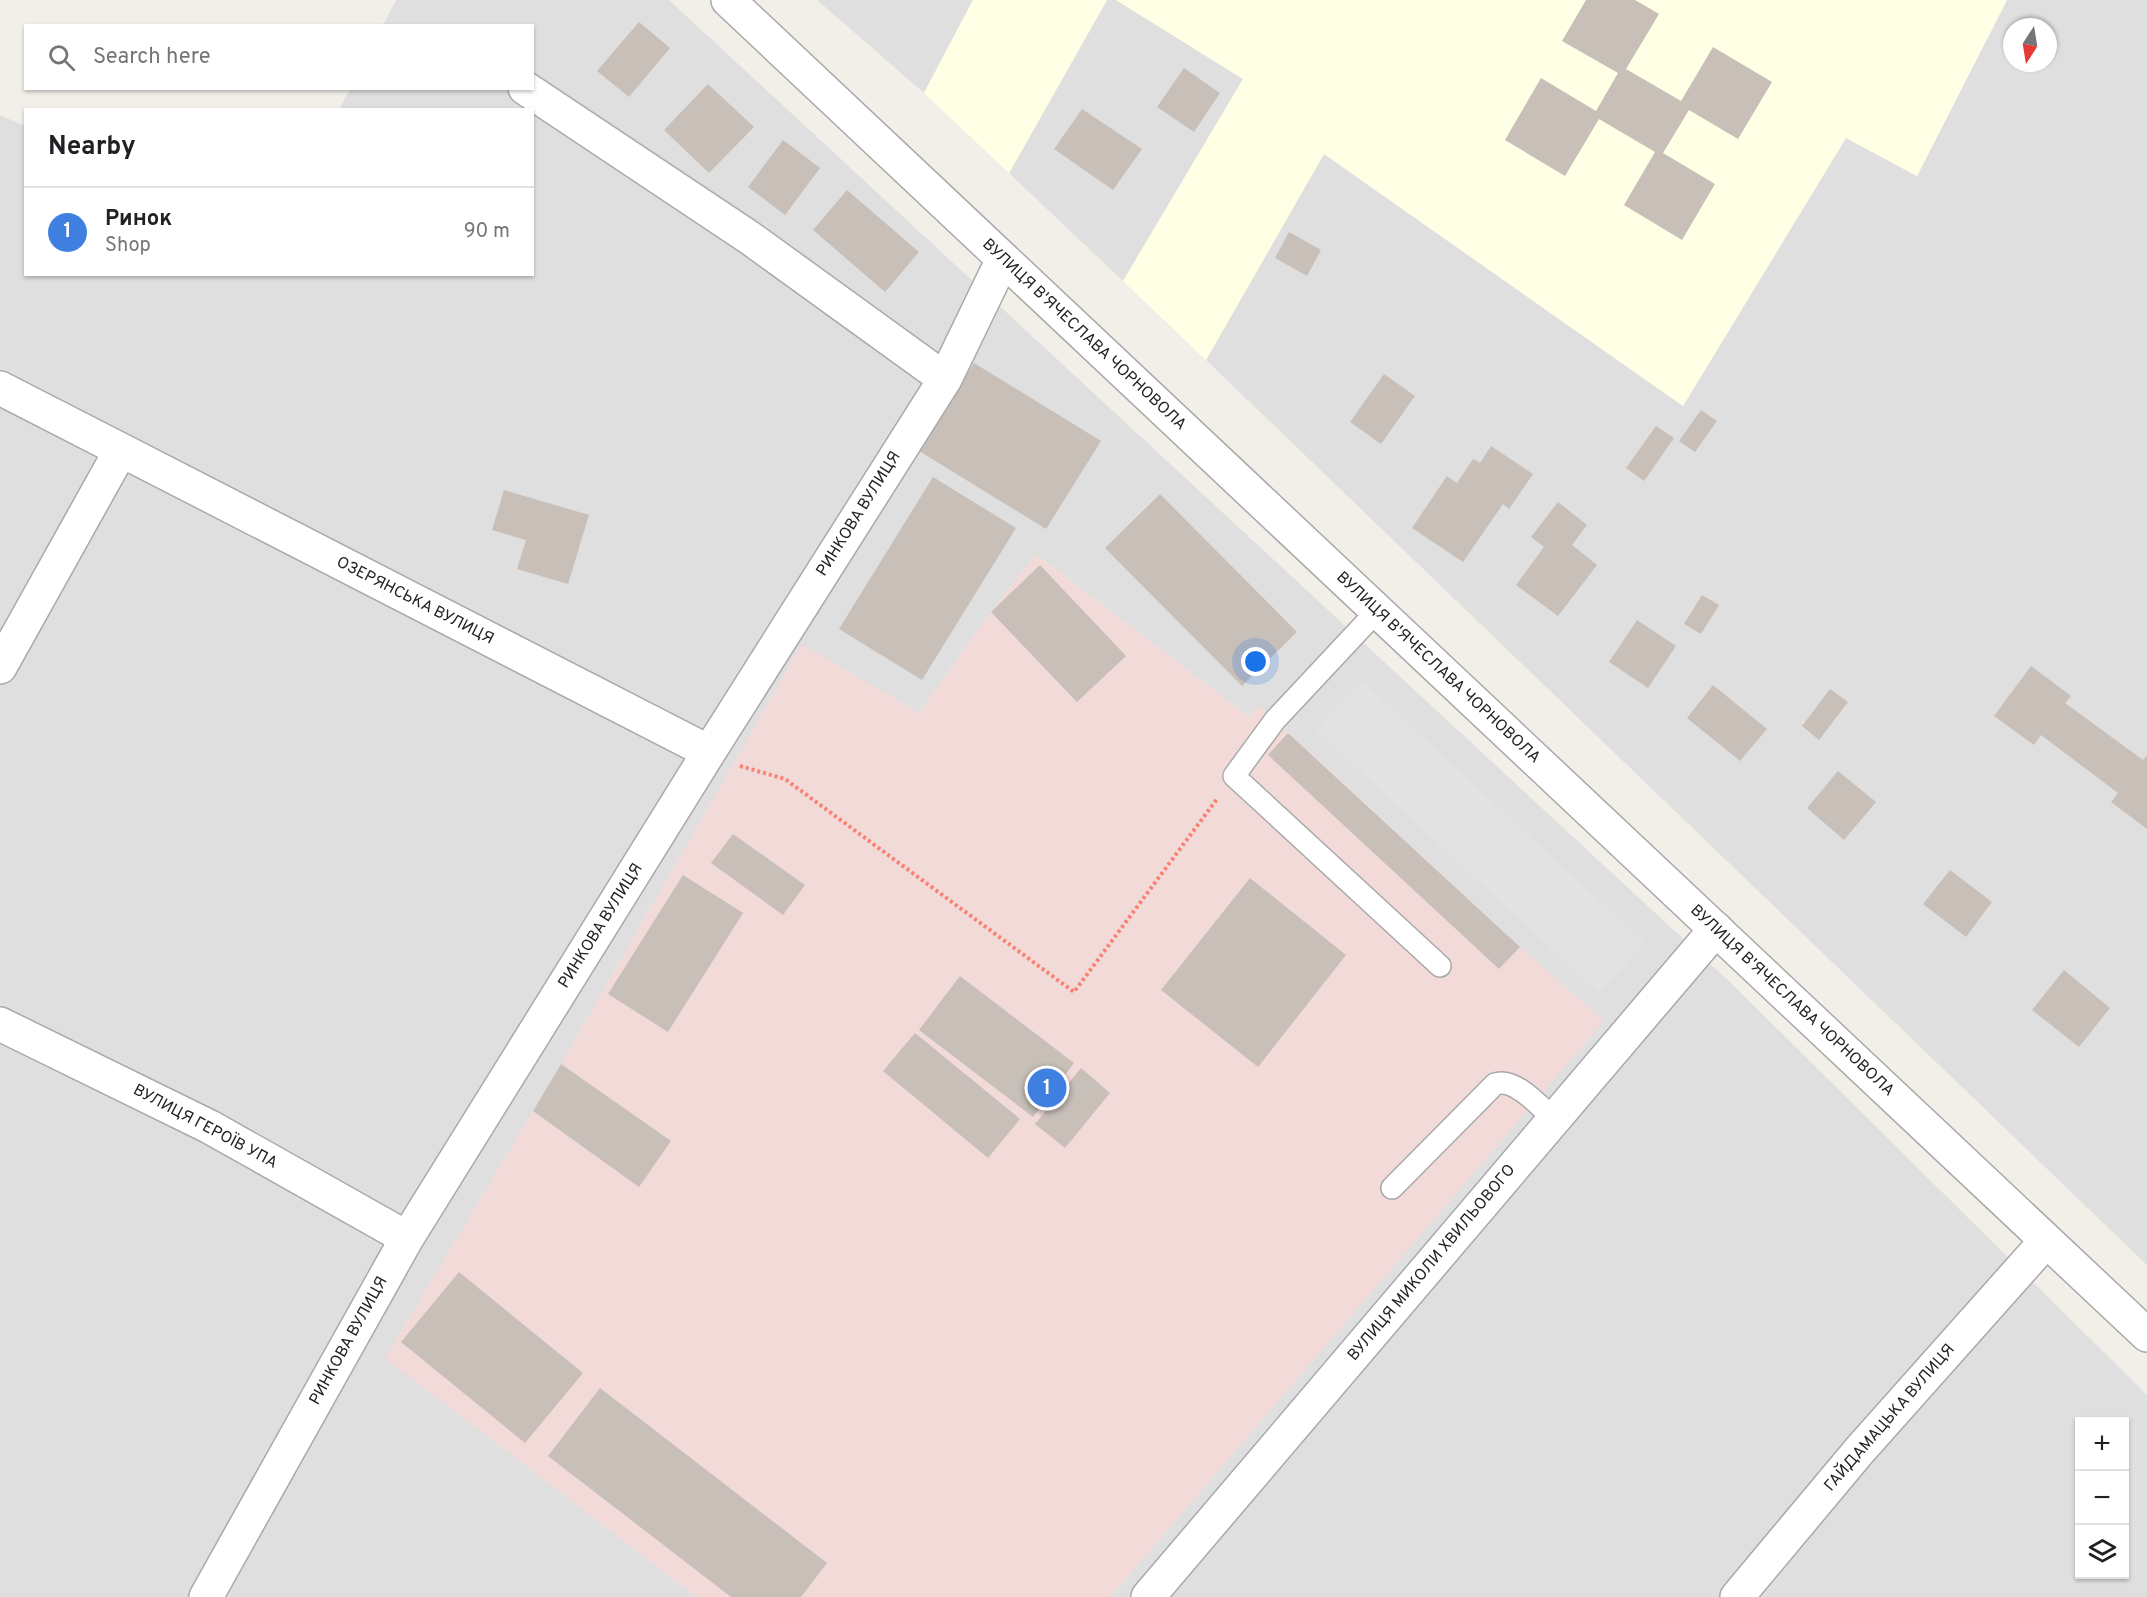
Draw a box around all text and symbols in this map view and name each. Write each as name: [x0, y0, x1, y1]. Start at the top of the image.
north arrow: [2003, 18, 2057, 72]
search box: [24, 24, 534, 90]
icon: search: [45, 41, 78, 74]
text: Search here: [93, 44, 211, 71]
text: Nearby: [48, 131, 136, 164]
text: Ринок: [105, 206, 172, 233]
text: 1: [64, 219, 72, 245]
text: 90 m: [464, 219, 510, 245]
text: Shop: [105, 233, 151, 259]
street label: ВУЛИЦЯ В'ЯЧЕСЛАВА ЧОРНОВОЛА: [978, 235, 1190, 435]
street label: РИНКОВА ВУЛИЦЯ: [812, 448, 906, 580]
street label: ОЗЕРЯНСЬКА ВУЛИЦЯ: [333, 553, 497, 649]
street label: ВУЛИЦЯ В'ЯЧЕСЛАВА ЧОРНОВОЛА: [1332, 568, 1544, 768]
your location: [1241, 647, 1270, 676]
street label: РИНКОВА ВУЛИЦЯ: [554, 860, 648, 992]
street label: ВУЛИЦЯ В'ЯЧЕСЛАВА ЧОРНОВОЛА: [1686, 901, 1898, 1101]
pin: 1: [1028, 1066, 1066, 1110]
street label: ВУЛИЦЯ ГЕРОЇВ УПА: [129, 1079, 282, 1174]
street label: ВУЛИЦЯ МИКОЛИ ХВИЛЬОВОГО: [1344, 1161, 1520, 1365]
street label: РИНКОВА ВУЛИЦЯ: [305, 1273, 393, 1409]
street label: ГАЙДАМАЦЬКА ВУЛИЦЯ: [1819, 1339, 1960, 1496]
map controls: [2075, 1417, 2129, 1579]
button: +: [2075, 1417, 2129, 1471]
button: −: [2075, 1471, 2129, 1525]
button: layers: [2075, 1525, 2129, 1579]

